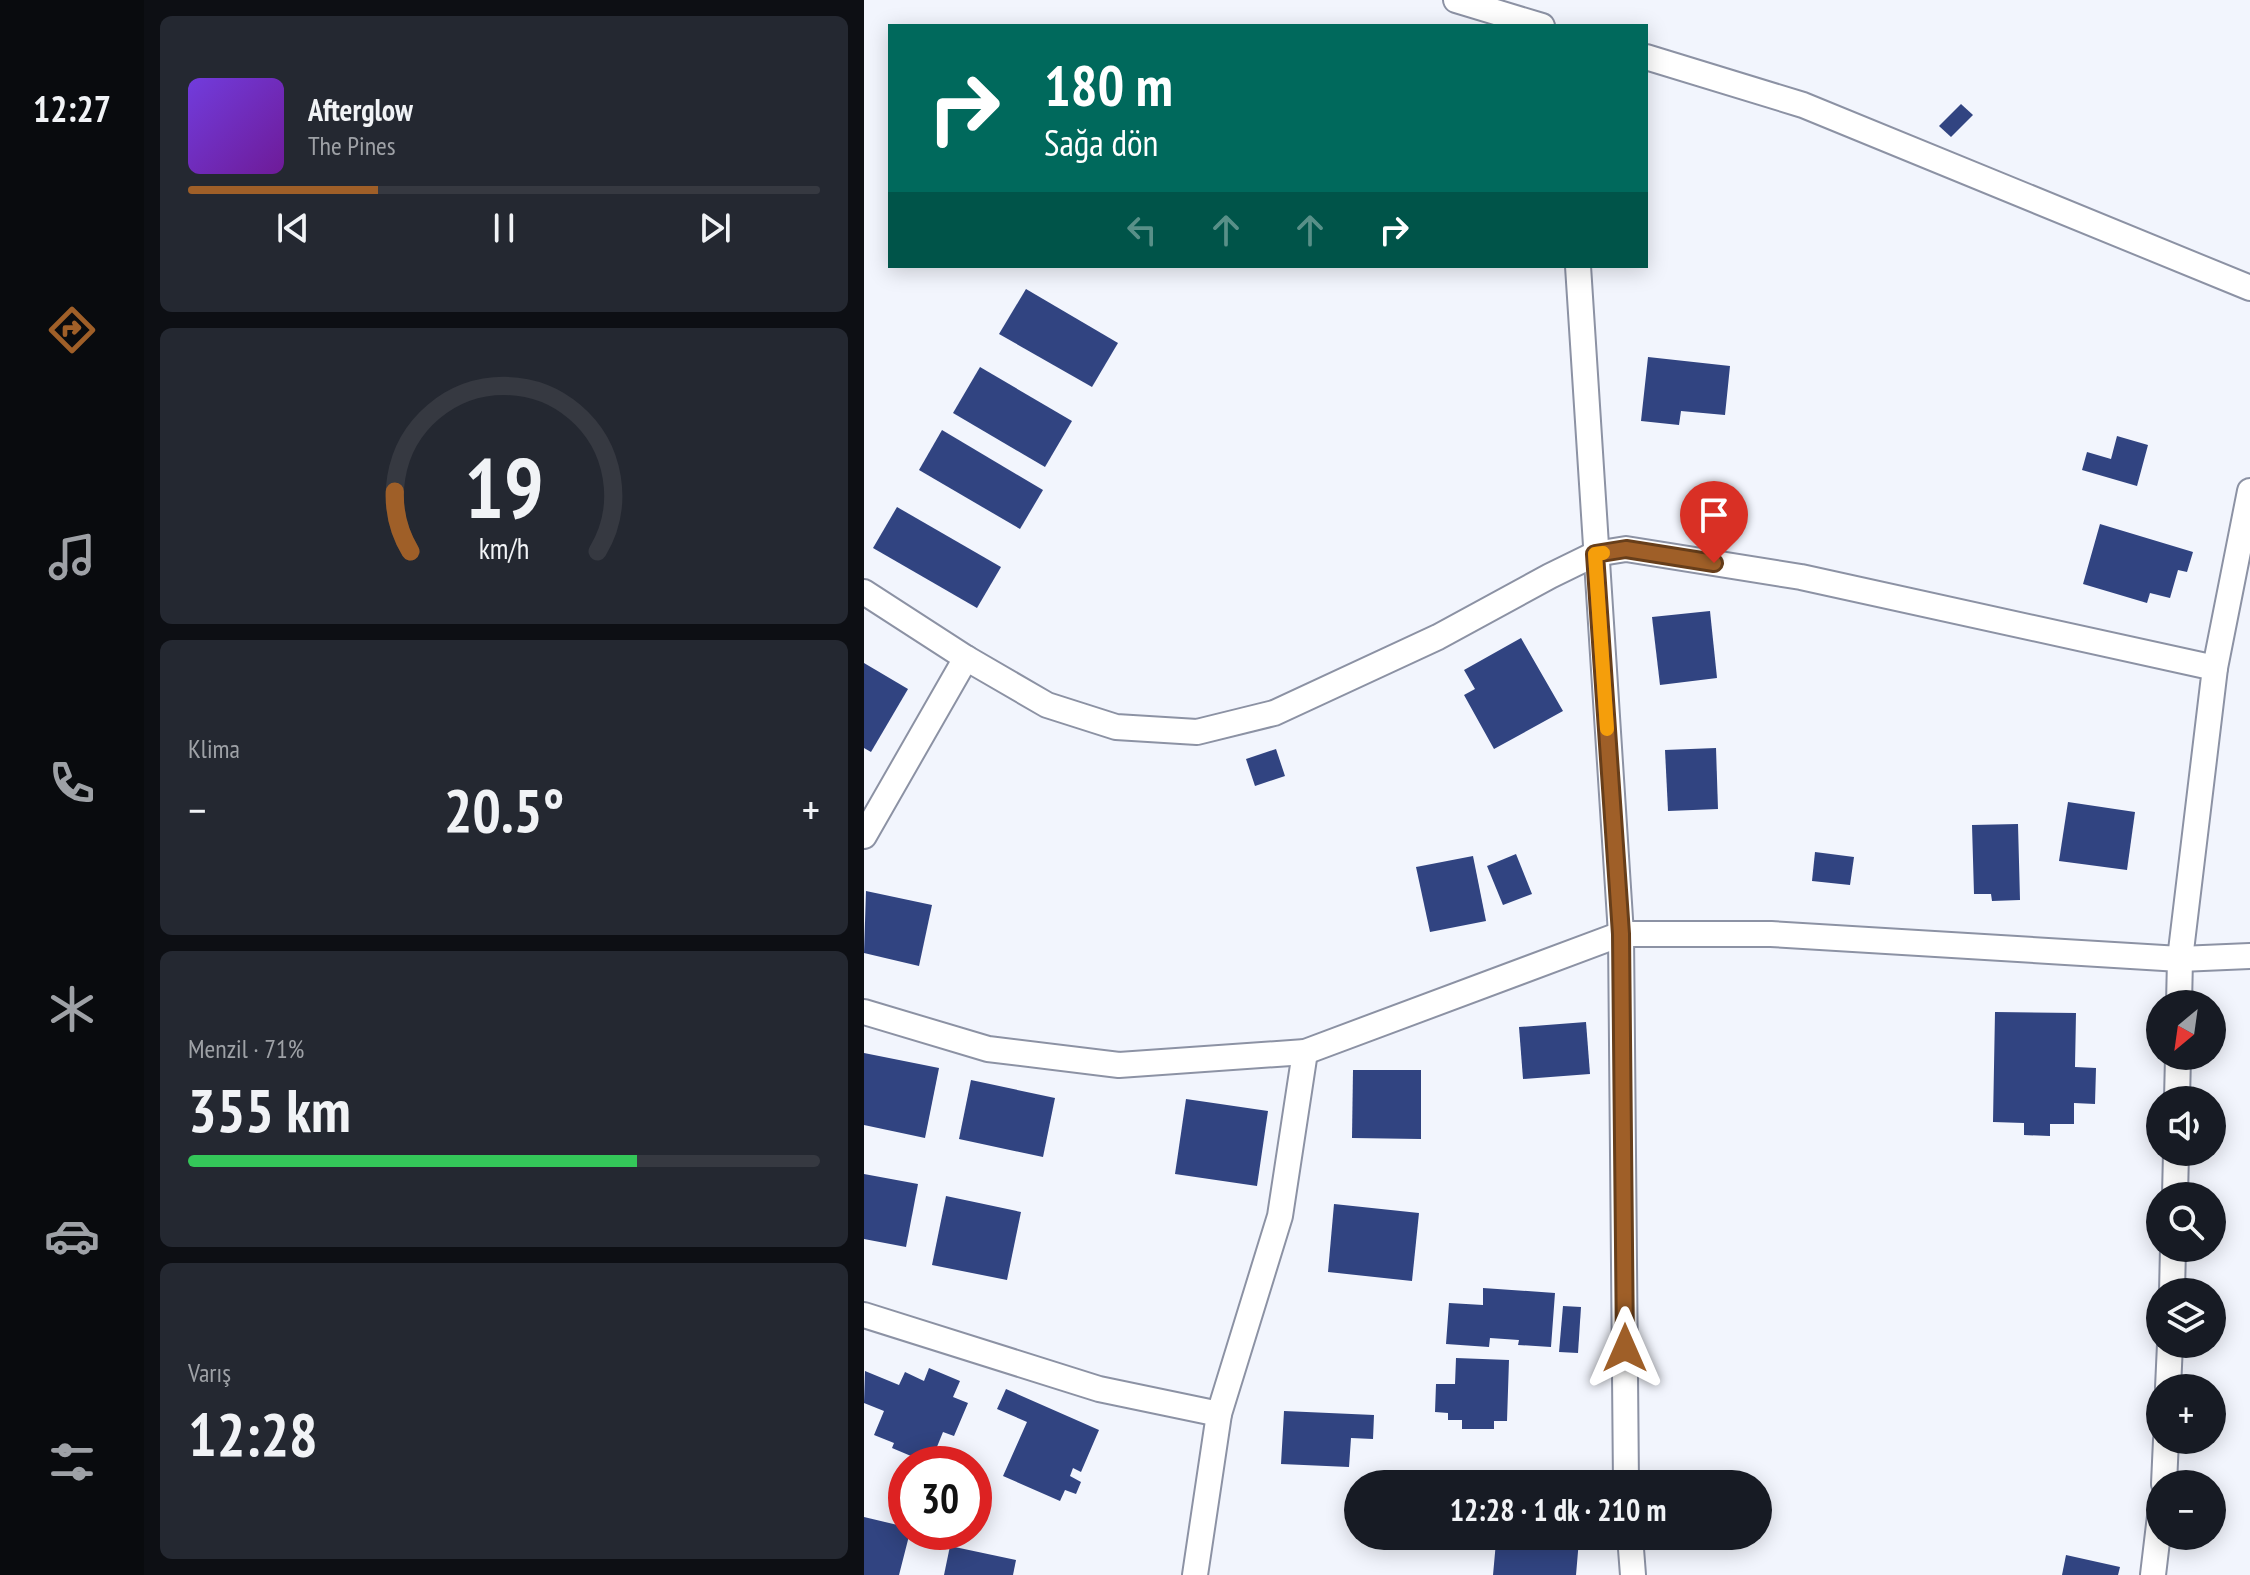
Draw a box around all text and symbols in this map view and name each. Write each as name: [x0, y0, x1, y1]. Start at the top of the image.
text: 180 m: [1044, 49, 1173, 121]
icon: right: [912, 56, 1016, 160]
text: 12:27: [33, 85, 111, 132]
text: Afterglow: [308, 90, 413, 129]
text: Sağa dön: [1044, 119, 1158, 166]
text: The Pines: [308, 129, 396, 162]
icon: previous: [271, 206, 315, 250]
icon: pause: [482, 206, 526, 250]
icon: next: [693, 206, 737, 250]
icon: left: [1120, 208, 1164, 252]
icon: ahead: [1204, 208, 1248, 252]
icon: ahead: [1288, 208, 1332, 252]
icon: right: [1372, 208, 1416, 252]
icon: directions: [44, 302, 100, 358]
text: 19: [464, 432, 544, 540]
pin: [1680, 481, 1748, 563]
icon: arrive: [1692, 493, 1736, 537]
icon: music: [44, 529, 100, 585]
text: km/h: [479, 530, 529, 567]
text: Klima: [188, 732, 240, 765]
icon: phone: [44, 755, 100, 811]
text: 20.5°: [444, 771, 564, 849]
text: −: [188, 781, 206, 838]
text: +: [802, 781, 820, 838]
icon: climate: [44, 981, 100, 1037]
north arrow: [2146, 990, 2226, 1070]
map controls: [2146, 990, 2226, 1550]
text: Menzil · 71%: [188, 1032, 304, 1065]
text: 355 km: [188, 1071, 351, 1149]
button: sound: [2146, 1086, 2226, 1166]
button: search: [2146, 1182, 2226, 1262]
icon: car: [44, 1208, 100, 1264]
button: layers: [2146, 1278, 2226, 1358]
position arrow: [1583, 1306, 1667, 1390]
text: Varış: [188, 1356, 231, 1389]
button: +: [2146, 1374, 2226, 1454]
text: 12:28: [188, 1395, 318, 1473]
icon: filters: [44, 1434, 100, 1490]
speed limit sign: 30: [888, 1446, 992, 1550]
button: −: [2146, 1470, 2226, 1550]
text: 12:28 · 1 dk · 210 m: [1450, 1490, 1666, 1529]

